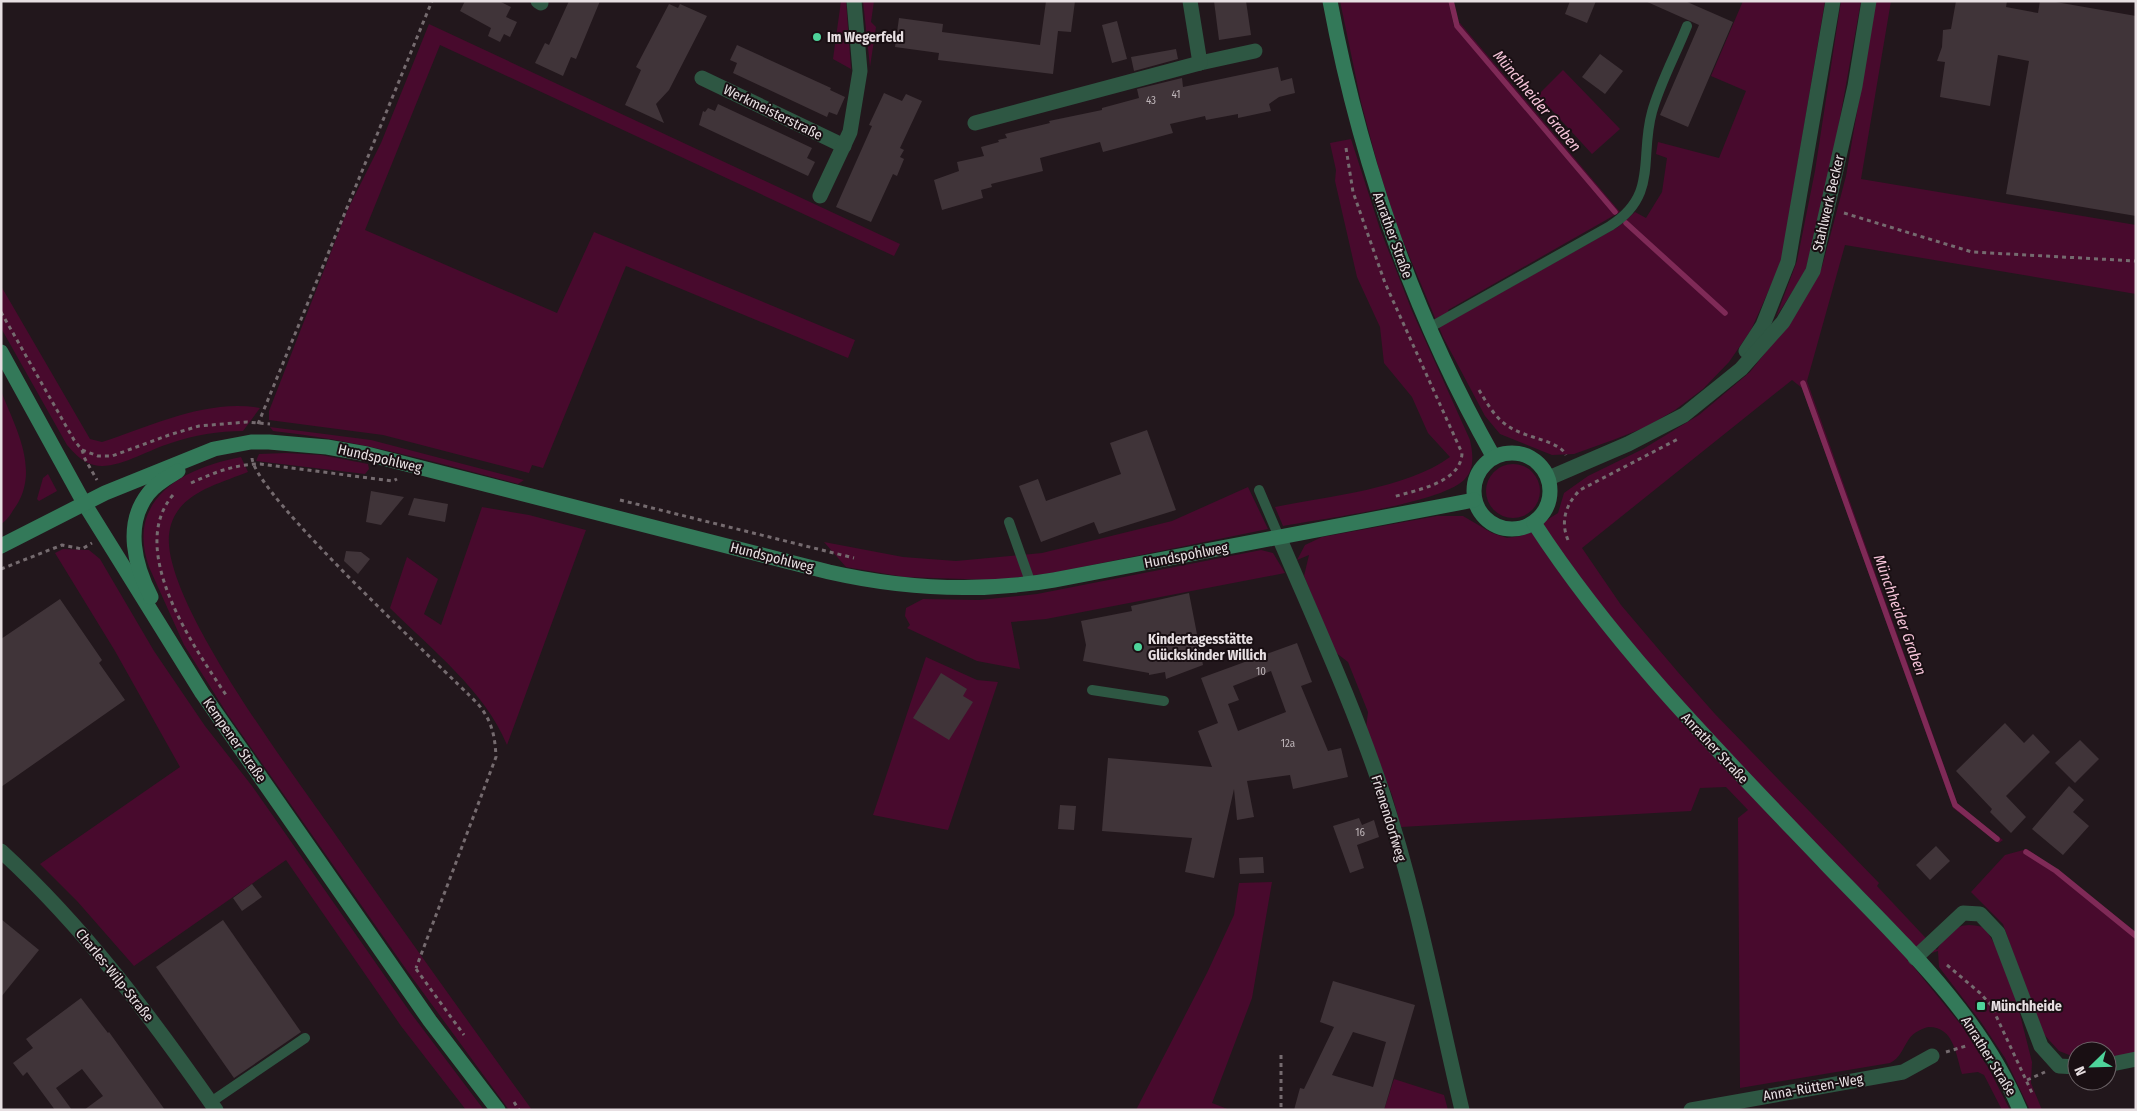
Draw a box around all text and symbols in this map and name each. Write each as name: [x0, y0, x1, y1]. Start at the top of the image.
place label: Im Wegerfeld: [827, 29, 904, 46]
marker: Im Wegerfeld: [811, 31, 823, 43]
water label: Münchheider Graben: [1489, 47, 1585, 155]
street label: Werkmeisterstraße: [720, 81, 825, 144]
house number: 41: [1171, 88, 1181, 101]
house number: 43: [1146, 94, 1156, 107]
street label: Stahlwerk Becker: [1809, 153, 1848, 253]
street label: Anrather Straße: [1369, 190, 1416, 281]
street label: Hundspohlweg: [336, 441, 424, 476]
street label: Hundspohlweg: [728, 539, 816, 576]
street label: Hundspohlweg: [1143, 539, 1230, 572]
water label: Münchheider Graben: [1870, 552, 1930, 678]
place label: Kindertagesstätte Glückskinder Willich: [1148, 631, 1267, 664]
marker: Kindertagesstätte Glückskinder Willich: [1132, 641, 1144, 653]
house number: 10: [1256, 665, 1266, 678]
street label: Kempener Straße: [199, 695, 270, 786]
street label: Anrather Straße: [1678, 710, 1752, 787]
house number: 12a: [1281, 737, 1295, 750]
street label: Frienendorfweg: [1367, 773, 1410, 864]
house number: 16: [1355, 826, 1365, 839]
street label: Charles-Wilp-Straße: [72, 925, 157, 1025]
place label: Münchheide: [1991, 998, 2062, 1015]
marker: Münchheide: [1975, 1000, 1987, 1012]
street label: Anrather Straße: [1957, 1013, 2020, 1099]
north arrow: [2067, 1041, 2117, 1091]
text: N: [2071, 1064, 2090, 1078]
street label: Anna-Rütten-Weg: [1762, 1070, 1865, 1105]

